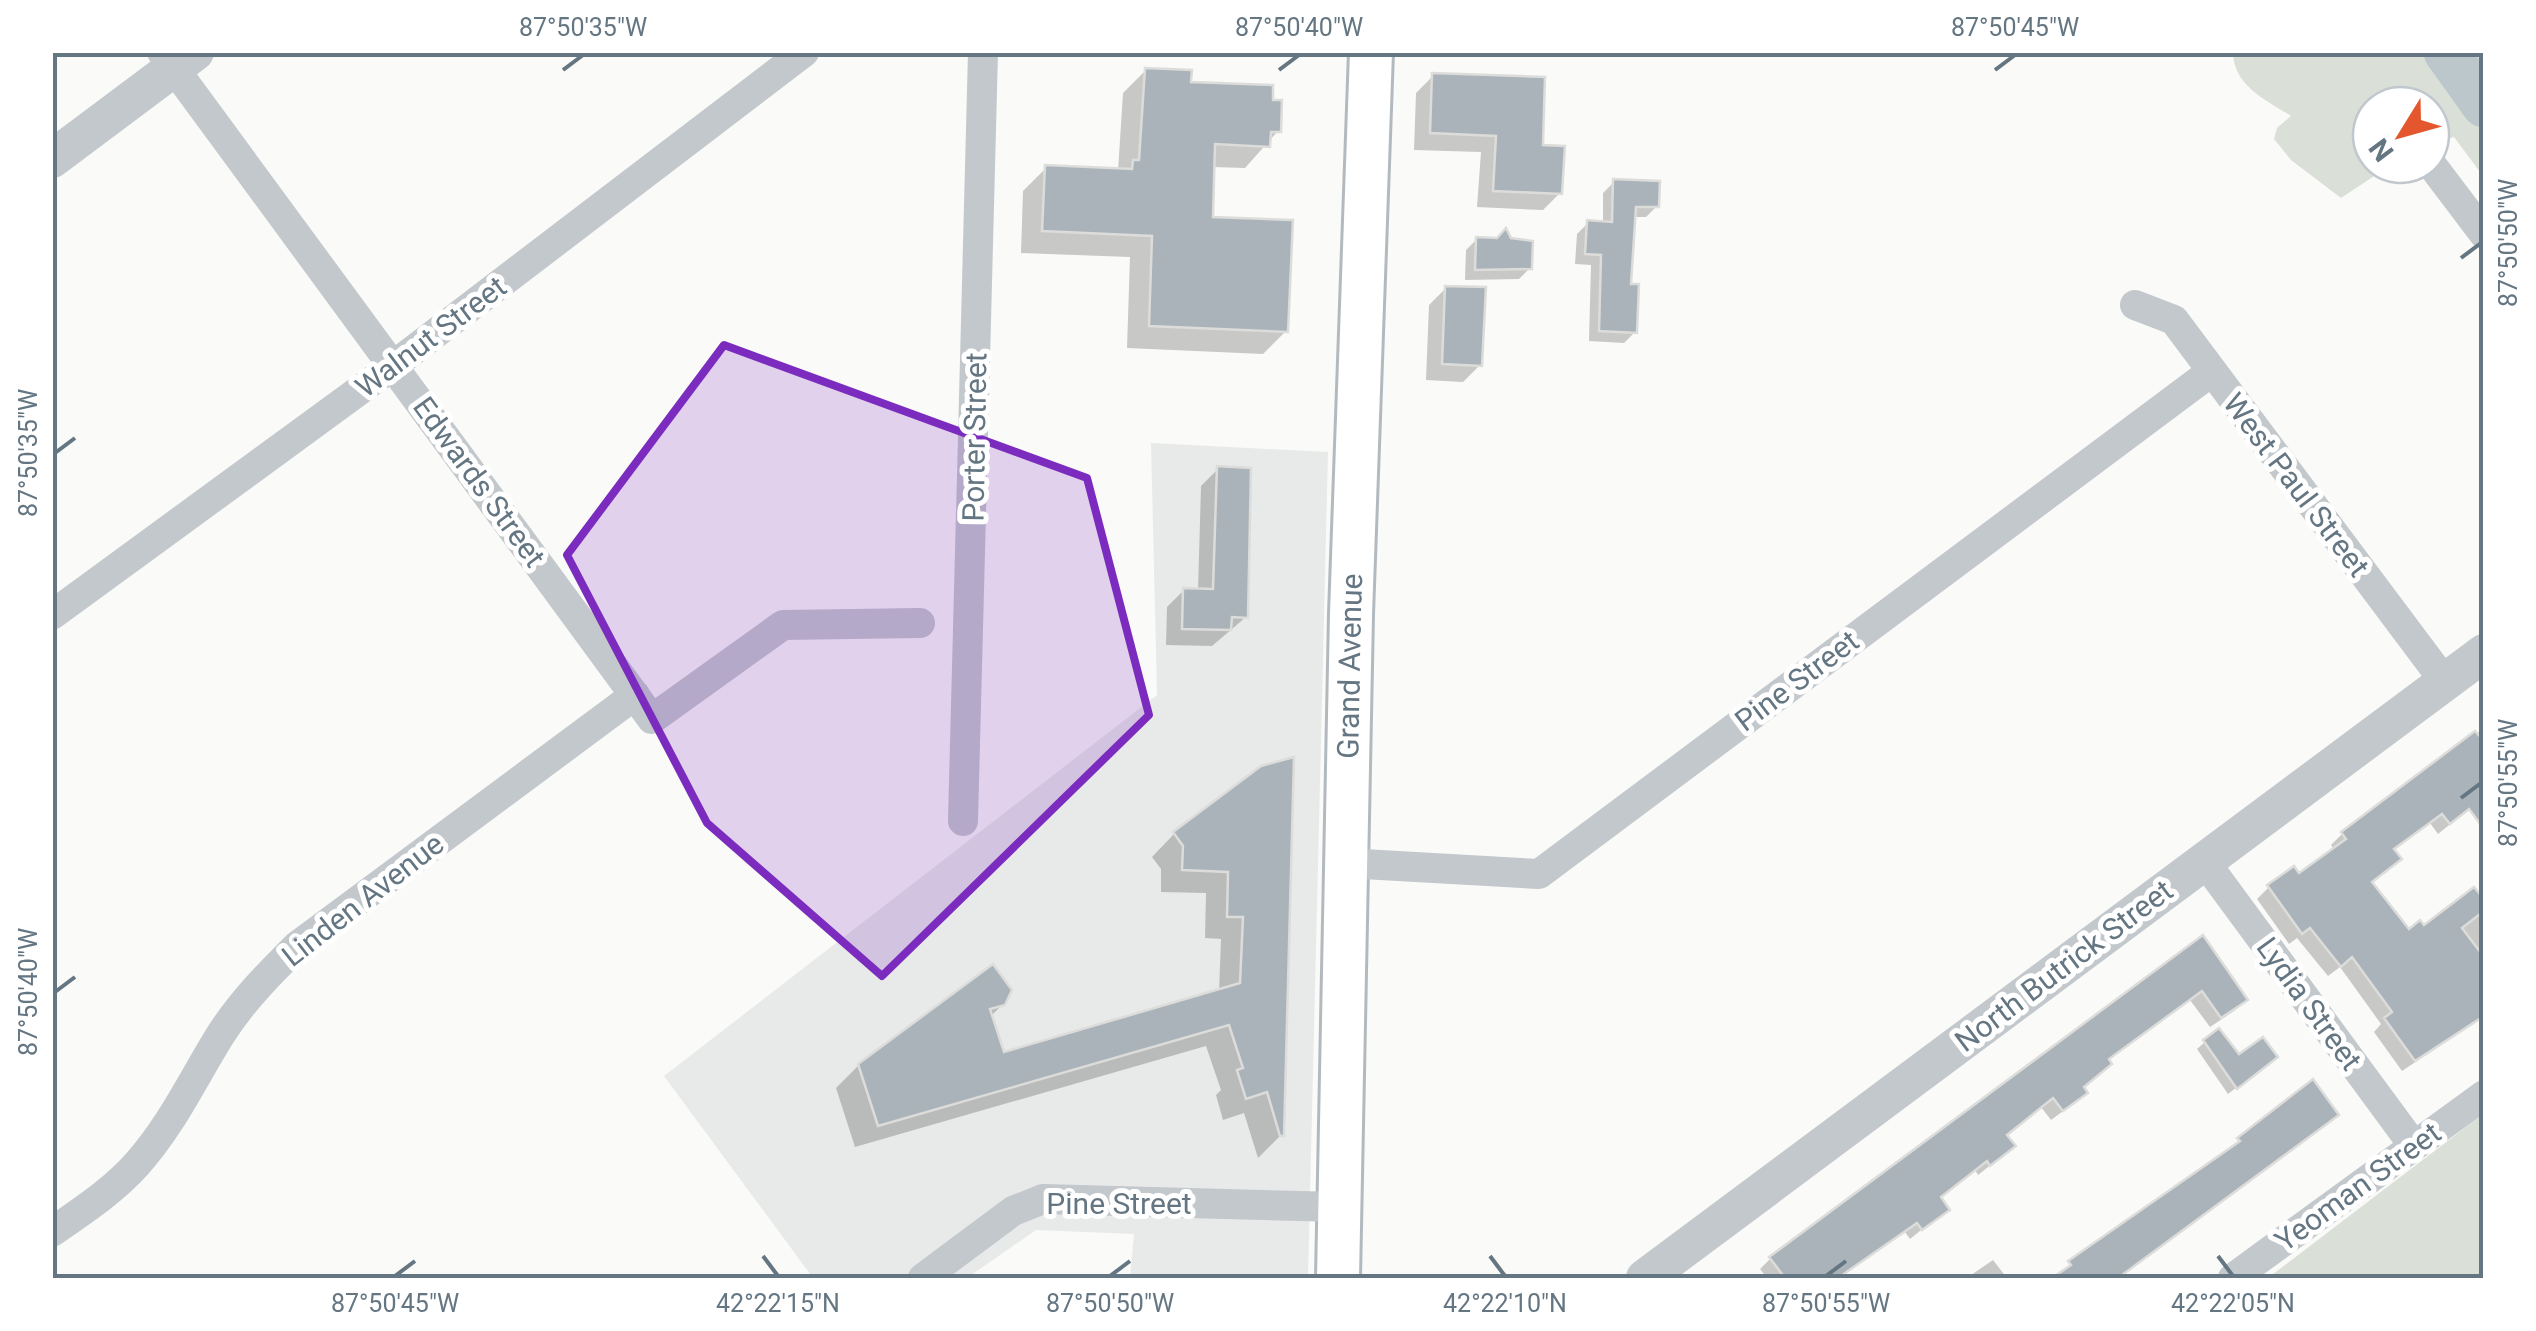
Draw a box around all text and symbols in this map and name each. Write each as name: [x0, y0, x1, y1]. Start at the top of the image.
text: 87°50'35"W: [519, 13, 647, 42]
text: 87°50'40"W: [1235, 13, 1363, 42]
text: 87°50'45"W: [1951, 13, 2079, 42]
north arrow: [2351, 85, 2451, 185]
text: N: [2362, 132, 2401, 168]
text: 87°50'50"W: [2494, 179, 2523, 307]
street label: Walnut Street: [349, 269, 513, 405]
street label: Porter Street: [956, 352, 993, 522]
street label: West Paul Street: [2216, 386, 2377, 583]
text: 87°50'35"W: [14, 389, 43, 517]
street label: Edwards Street: [406, 390, 553, 573]
street label: Grand Avenue: [1330, 573, 1369, 759]
street label: Pine Street: [1728, 623, 1865, 738]
text: 87°50'55"W: [2494, 719, 2523, 847]
street label: Linden Avenue: [275, 826, 450, 973]
street label: North Butrick Street: [1948, 872, 2179, 1059]
text: 87°50'40"W: [14, 928, 43, 1056]
street label: Lydia Street: [2250, 931, 2369, 1077]
street label: Yeoman Street: [2268, 1115, 2447, 1258]
street label: Pine Street: [1046, 1186, 1192, 1221]
text: 87°50'45"W: [331, 1289, 459, 1318]
text: 42°22'15"N: [716, 1289, 840, 1318]
text: 87°50'50"W: [1046, 1289, 1174, 1318]
text: 42°22'10"N: [1443, 1289, 1567, 1318]
text: 87°50'55"W: [1762, 1289, 1890, 1318]
text: 42°22'05"N: [2171, 1289, 2295, 1318]

